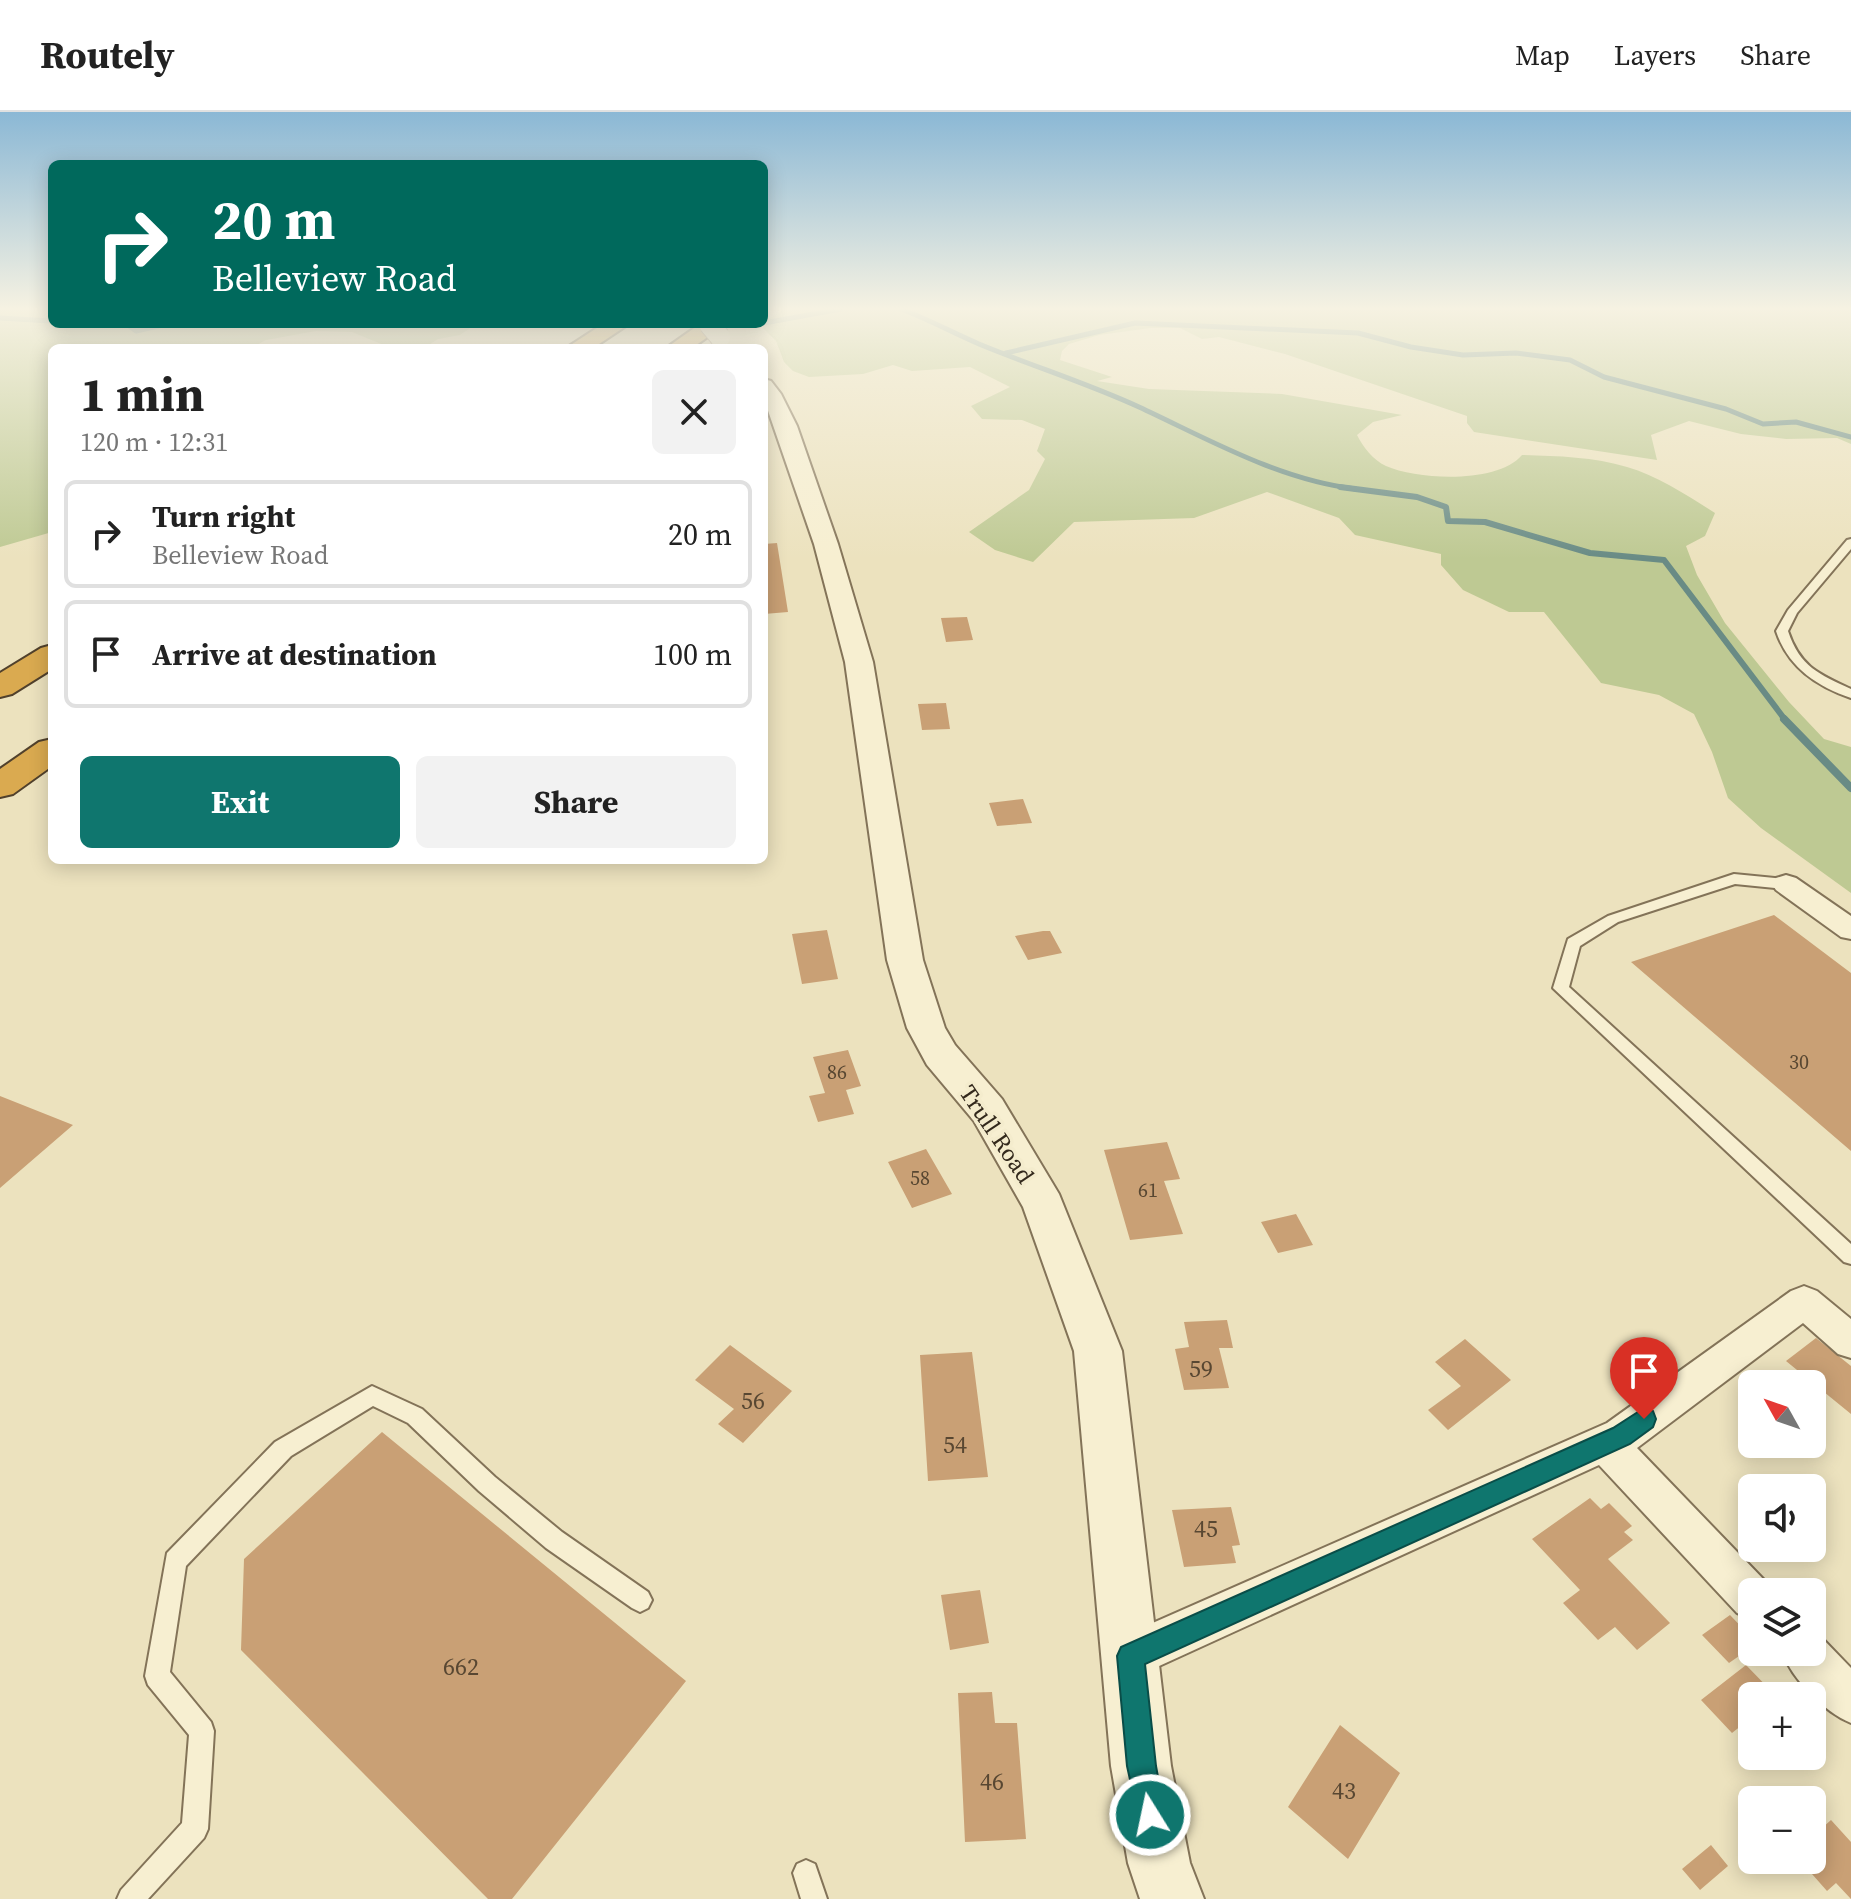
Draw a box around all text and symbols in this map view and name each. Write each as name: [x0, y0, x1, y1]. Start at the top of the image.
text: Routely: [40, 29, 175, 81]
text: Map: [1515, 36, 1570, 74]
text: Layers: [1614, 36, 1696, 74]
text: Share: [1740, 36, 1811, 74]
text: 20 m: [212, 181, 335, 258]
icon: right: [80, 192, 184, 296]
text: Belleview Road: [212, 254, 456, 303]
text: 1 min: [80, 361, 205, 427]
button: close: [652, 370, 736, 454]
text: 120 m · 12:31: [80, 424, 228, 460]
text: Turn right: [152, 496, 295, 537]
icon: right: [84, 512, 128, 556]
text: 20 m: [668, 514, 732, 555]
text: Belleview Road: [152, 537, 329, 573]
icon: arrive: [84, 632, 128, 676]
text: Arrive at destination: [152, 634, 437, 675]
text: 100 m: [653, 634, 732, 675]
button: Exit: [80, 756, 400, 848]
button: Share: [416, 756, 736, 848]
house number: 30: [1789, 1048, 1809, 1076]
house number: 86: [827, 1058, 847, 1086]
street label: Trull Road: [952, 1078, 1042, 1190]
house number: 58: [910, 1164, 930, 1192]
house number: 61: [1138, 1176, 1158, 1204]
pin: [1610, 1337, 1678, 1419]
icon: arrive: [1622, 1349, 1666, 1393]
house number: 59: [1189, 1352, 1213, 1385]
north arrow: [1738, 1370, 1826, 1458]
map controls: [1738, 1370, 1826, 1874]
house number: 56: [741, 1384, 765, 1417]
house number: 54: [943, 1428, 967, 1461]
button: sound: [1738, 1474, 1826, 1562]
house number: 45: [1194, 1512, 1218, 1545]
button: layers: [1738, 1578, 1826, 1666]
house number: 662: [443, 1650, 479, 1683]
button: +: [1738, 1682, 1826, 1770]
house number: 46: [980, 1765, 1004, 1798]
position arrow: [1108, 1773, 1192, 1857]
house number: 43: [1332, 1774, 1356, 1807]
button: −: [1738, 1786, 1826, 1874]

